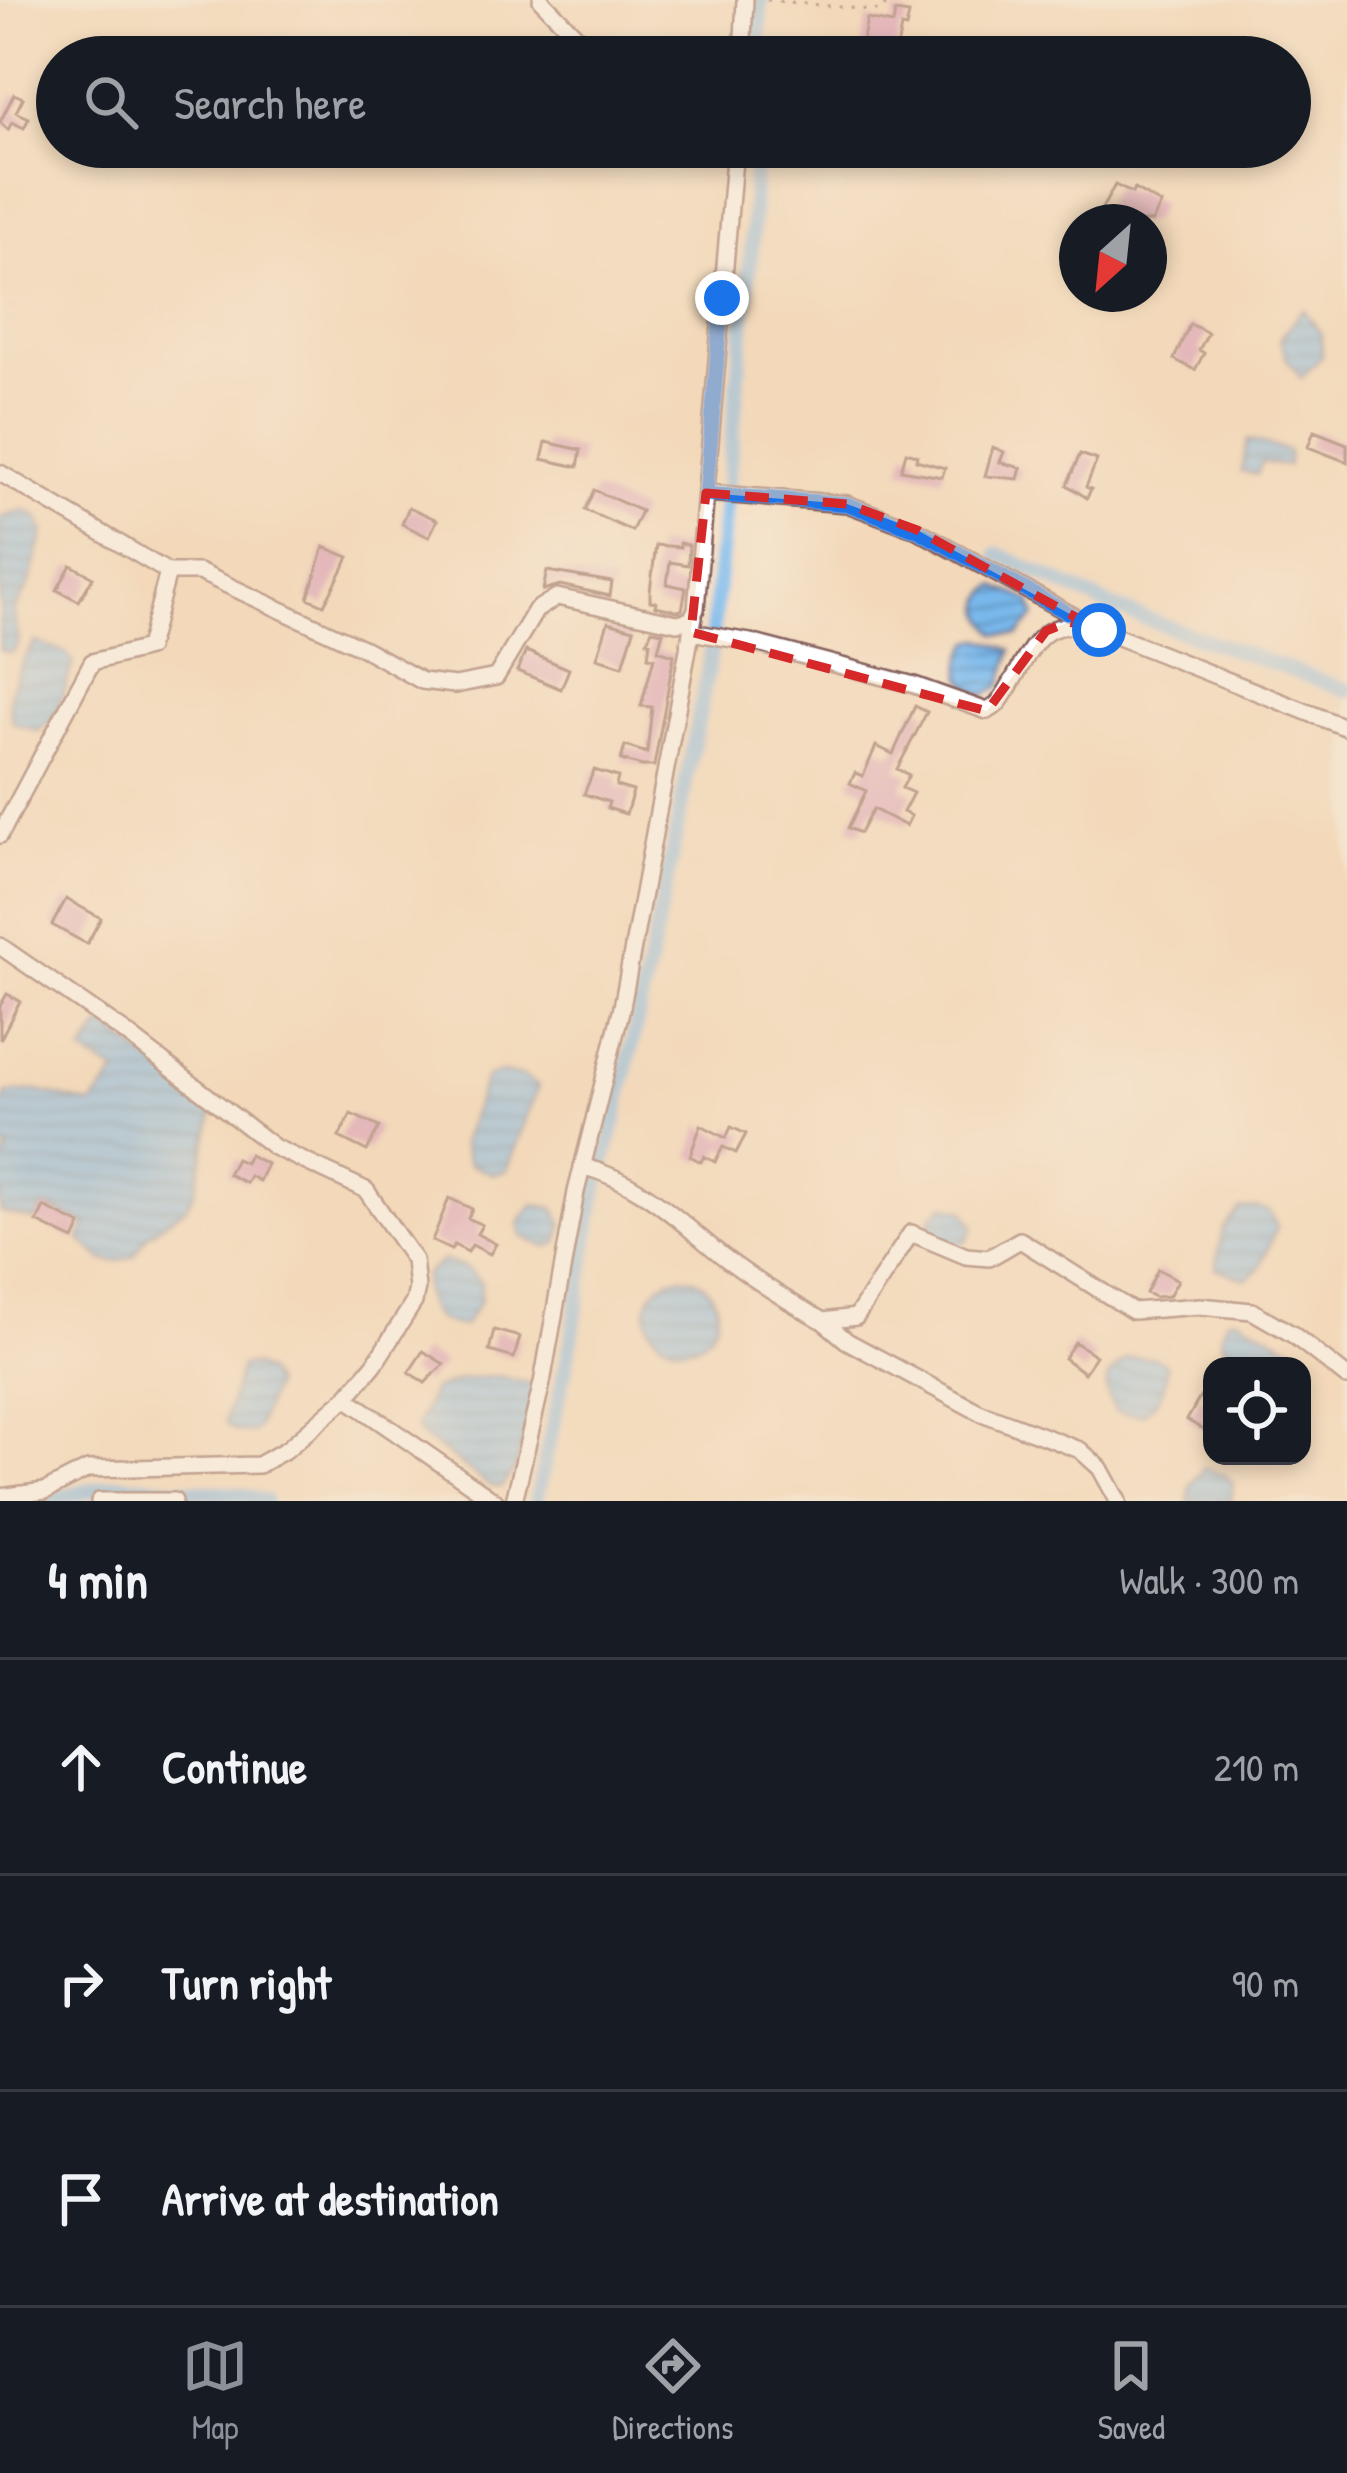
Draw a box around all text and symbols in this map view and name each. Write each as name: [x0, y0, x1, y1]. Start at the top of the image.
search box: [36, 36, 1311, 168]
icon: search: [78, 69, 144, 135]
text: Search here: [174, 72, 366, 133]
north arrow: [1059, 204, 1167, 312]
route end: [695, 271, 749, 325]
route start: [1072, 603, 1126, 657]
map controls: [1203, 1357, 1311, 1465]
button: locate: [1203, 1357, 1311, 1465]
text: 4 min: [48, 1545, 148, 1614]
text: Walk · 300 m: [1119, 1553, 1299, 1606]
icon: ahead: [48, 1734, 114, 1800]
text: Continue: [162, 1736, 307, 1797]
text: 210 m: [1214, 1740, 1299, 1793]
icon: right: [48, 1950, 114, 2016]
text: Turn right: [162, 1952, 331, 2013]
text: 90 m: [1232, 1956, 1299, 2009]
icon: arrive: [48, 2166, 114, 2232]
text: Arrive at destination: [162, 2168, 499, 2229]
tab: Map: [182, 2333, 248, 2449]
tab: Directions: [612, 2333, 734, 2449]
tab: Saved: [1098, 2333, 1165, 2449]

